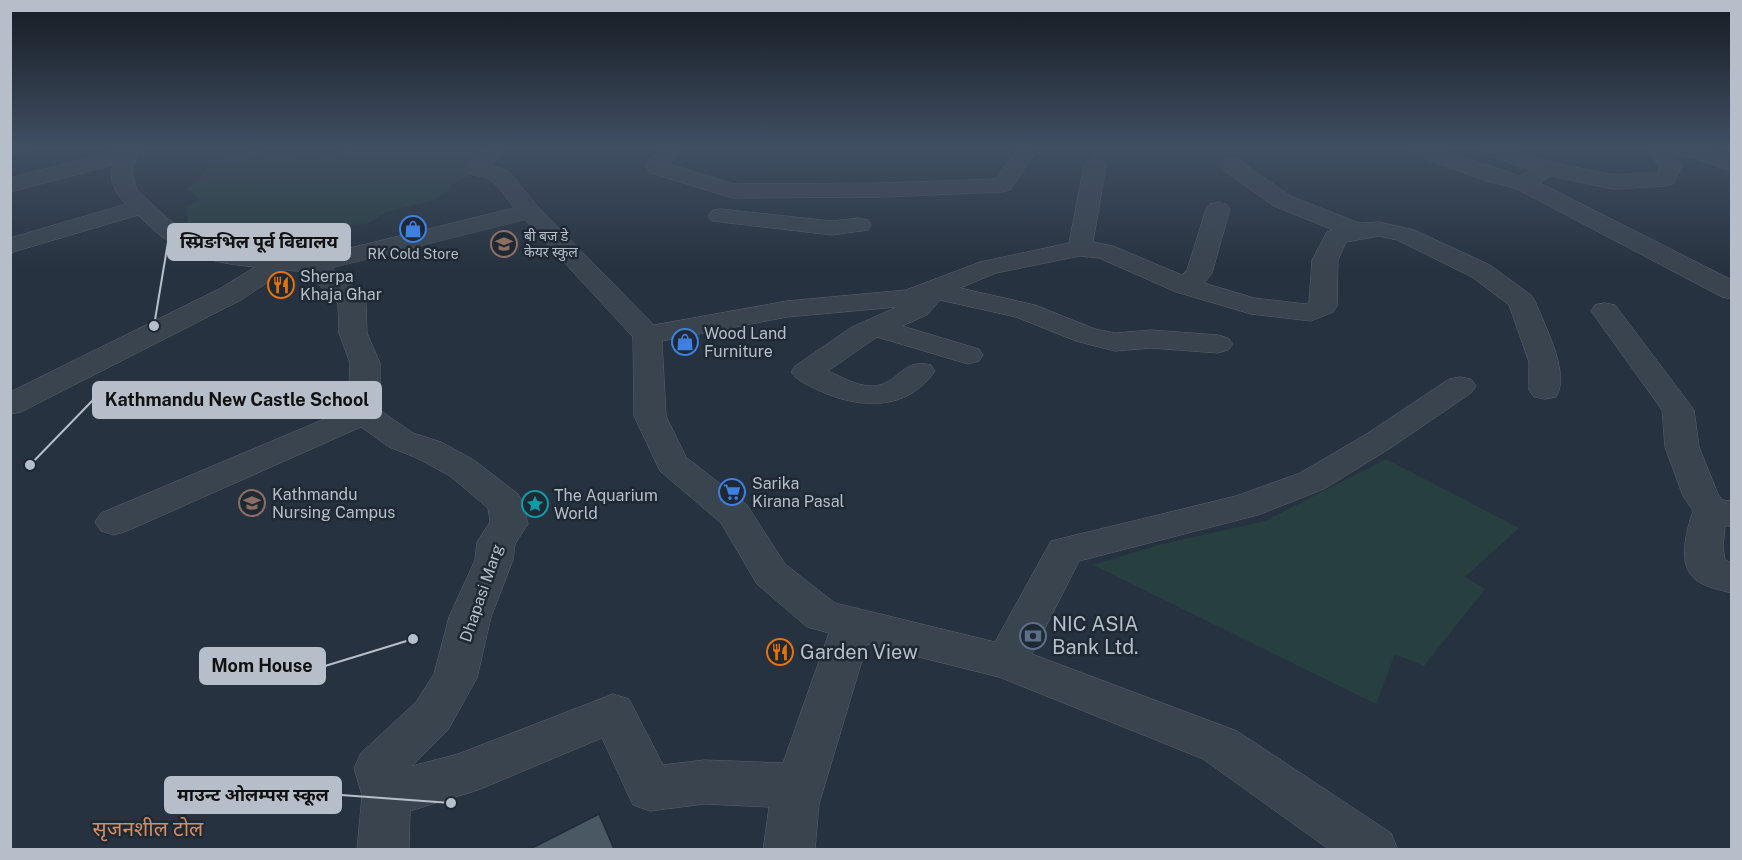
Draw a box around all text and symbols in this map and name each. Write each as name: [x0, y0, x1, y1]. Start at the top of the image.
shop icon: RK Cold Store: [398, 214, 428, 244]
callout: स्प्रिङभिल पूर्व विद्यालय: [168, 224, 350, 260]
place label: बी बज डे केयर स्कुल: [524, 227, 578, 262]
school or university icon: बी बज डे केयर स्कुल: [489, 229, 519, 259]
text: स्प्रिङभिल पूर्व विद्यालय: [180, 231, 339, 254]
place label: RK Cold Store: [367, 246, 459, 262]
place label: Sherpa Khaja Ghar: [300, 267, 382, 304]
restaurant icon: Sherpa Khaja Ghar: [266, 270, 296, 300]
place label: Wood Land Furniture: [704, 324, 787, 361]
shop icon: Wood Land Furniture: [670, 327, 700, 357]
callout: Kathmandu New Castle School: [93, 382, 381, 418]
text: Kathmandu New Castle School: [105, 389, 369, 410]
place label: Sarika Kirana Pasal: [752, 474, 845, 511]
supermarket icon: Sarika Kirana Pasal: [717, 477, 747, 507]
place label: Kathmandu Nursing Campus: [272, 485, 395, 522]
place label: The Aquarium World: [554, 486, 658, 523]
school or university icon: Kathmandu Nursing Campus: [237, 488, 267, 518]
place icon: The Aquarium World: [520, 489, 550, 519]
street label: Dhapasi Marg: [456, 542, 507, 645]
place label: NIC ASIA Bank Ltd.: [1052, 612, 1139, 659]
bank icon: NIC ASIA Bank Ltd.: [1018, 621, 1048, 651]
restaurant icon: Garden View: [765, 637, 795, 667]
place label: Garden View: [800, 640, 918, 664]
callout: Mom House: [200, 648, 325, 684]
text: Mom House: [211, 655, 313, 676]
callout: माउन्ट ओलम्पस स्कूल: [165, 777, 341, 813]
text: माउन्ट ओलम्पस स्कूल: [177, 784, 330, 807]
district label: सृजनशील टोल: [93, 816, 204, 842]

